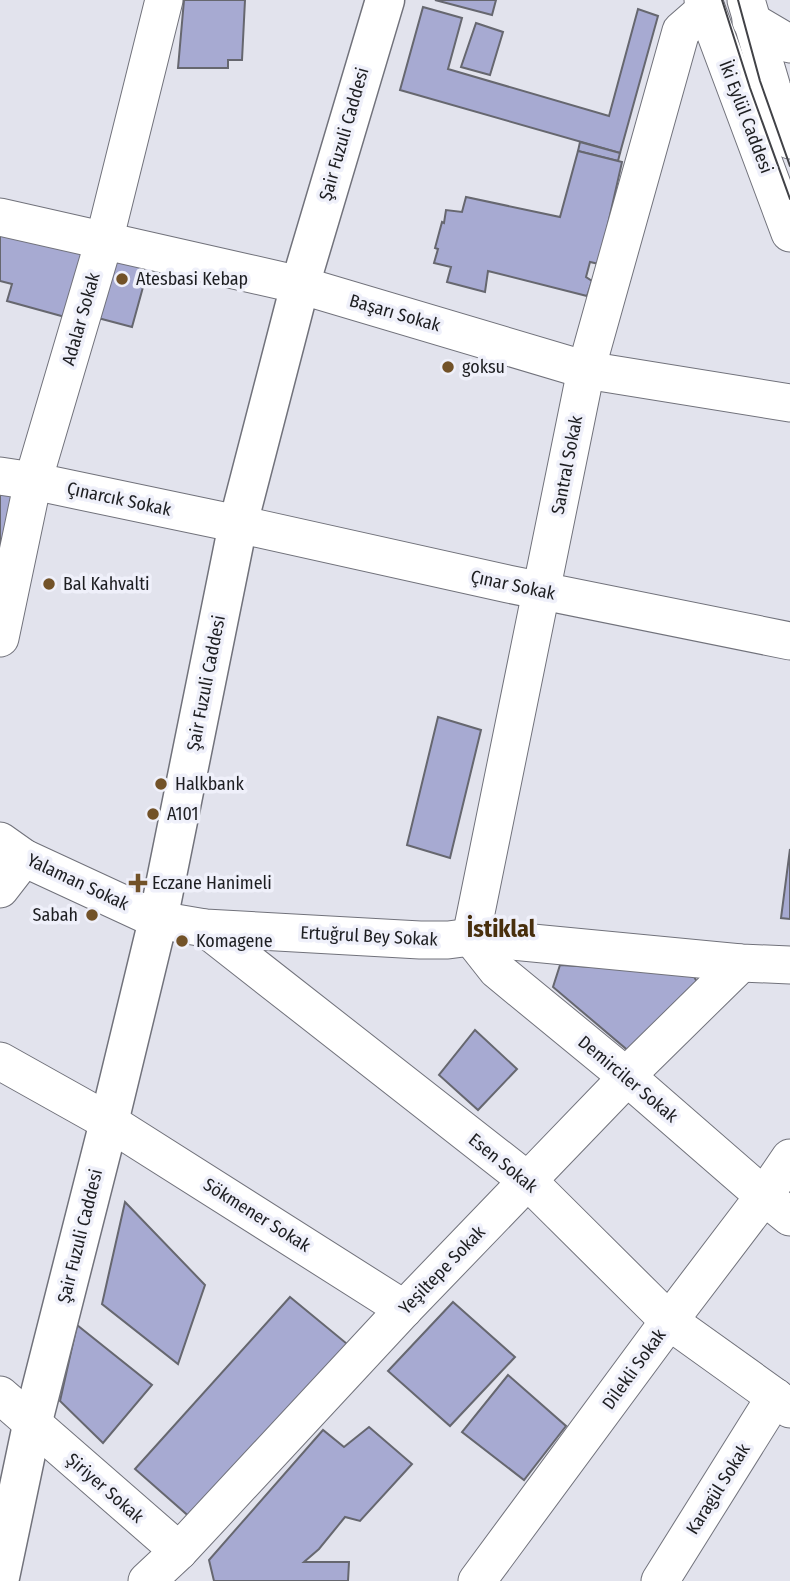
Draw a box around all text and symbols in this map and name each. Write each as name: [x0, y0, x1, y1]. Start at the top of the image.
street label: İki Eylül Caddesi: [714, 57, 778, 177]
street label: Şair Fuzuli Caddesi: [314, 65, 374, 203]
place label: Atesbasi Kebap: [136, 268, 248, 290]
street label: Adalar Sokak: [57, 269, 105, 368]
marker: Atesbasi Kebap: [114, 271, 130, 287]
street label: Başarı Sokak: [347, 290, 444, 337]
place label: goksu: [462, 356, 505, 378]
marker: goksu: [440, 359, 456, 375]
street label: Santral Sokak: [547, 413, 587, 516]
street label: Çınarcık Sokak: [65, 477, 174, 521]
street label: Çınar Sokak: [469, 565, 558, 605]
place label: Bal Kahvalti: [63, 573, 150, 595]
marker: Bal Kahvalti: [41, 576, 57, 592]
street label: Şair Fuzuli Caddesi: [182, 613, 230, 753]
place label: Halkbank: [175, 773, 244, 795]
marker: Halkbank: [153, 776, 169, 792]
place label: A101: [167, 803, 199, 825]
marker: A101: [145, 806, 161, 822]
street label: Yalaman Sokak: [24, 849, 133, 915]
place label: Eczane Hanimeli: [152, 872, 272, 894]
marker: Eczane Hanimeli: [130, 875, 146, 891]
place label: Sabah: [33, 904, 78, 926]
marker: Sabah: [84, 907, 100, 923]
district label: İstiklal: [467, 914, 536, 943]
street label: Ertuğrul Bey Sokak: [300, 921, 439, 951]
place label: Komagene: [196, 930, 273, 952]
marker: Komagene: [174, 933, 190, 949]
street label: Demirciler Sokak: [574, 1031, 683, 1128]
street label: Esen Sokak: [464, 1129, 542, 1198]
street label: Şair Fuzuli Caddesi: [53, 1167, 107, 1305]
street label: Sökmener Sokak: [199, 1173, 315, 1257]
street label: Yeşiltepe Sokak: [394, 1221, 490, 1319]
street label: Dilekli Sokak: [597, 1324, 671, 1414]
street label: Karagül Sokak: [681, 1439, 755, 1538]
street label: Şiriyer Sokak: [62, 1448, 149, 1528]

